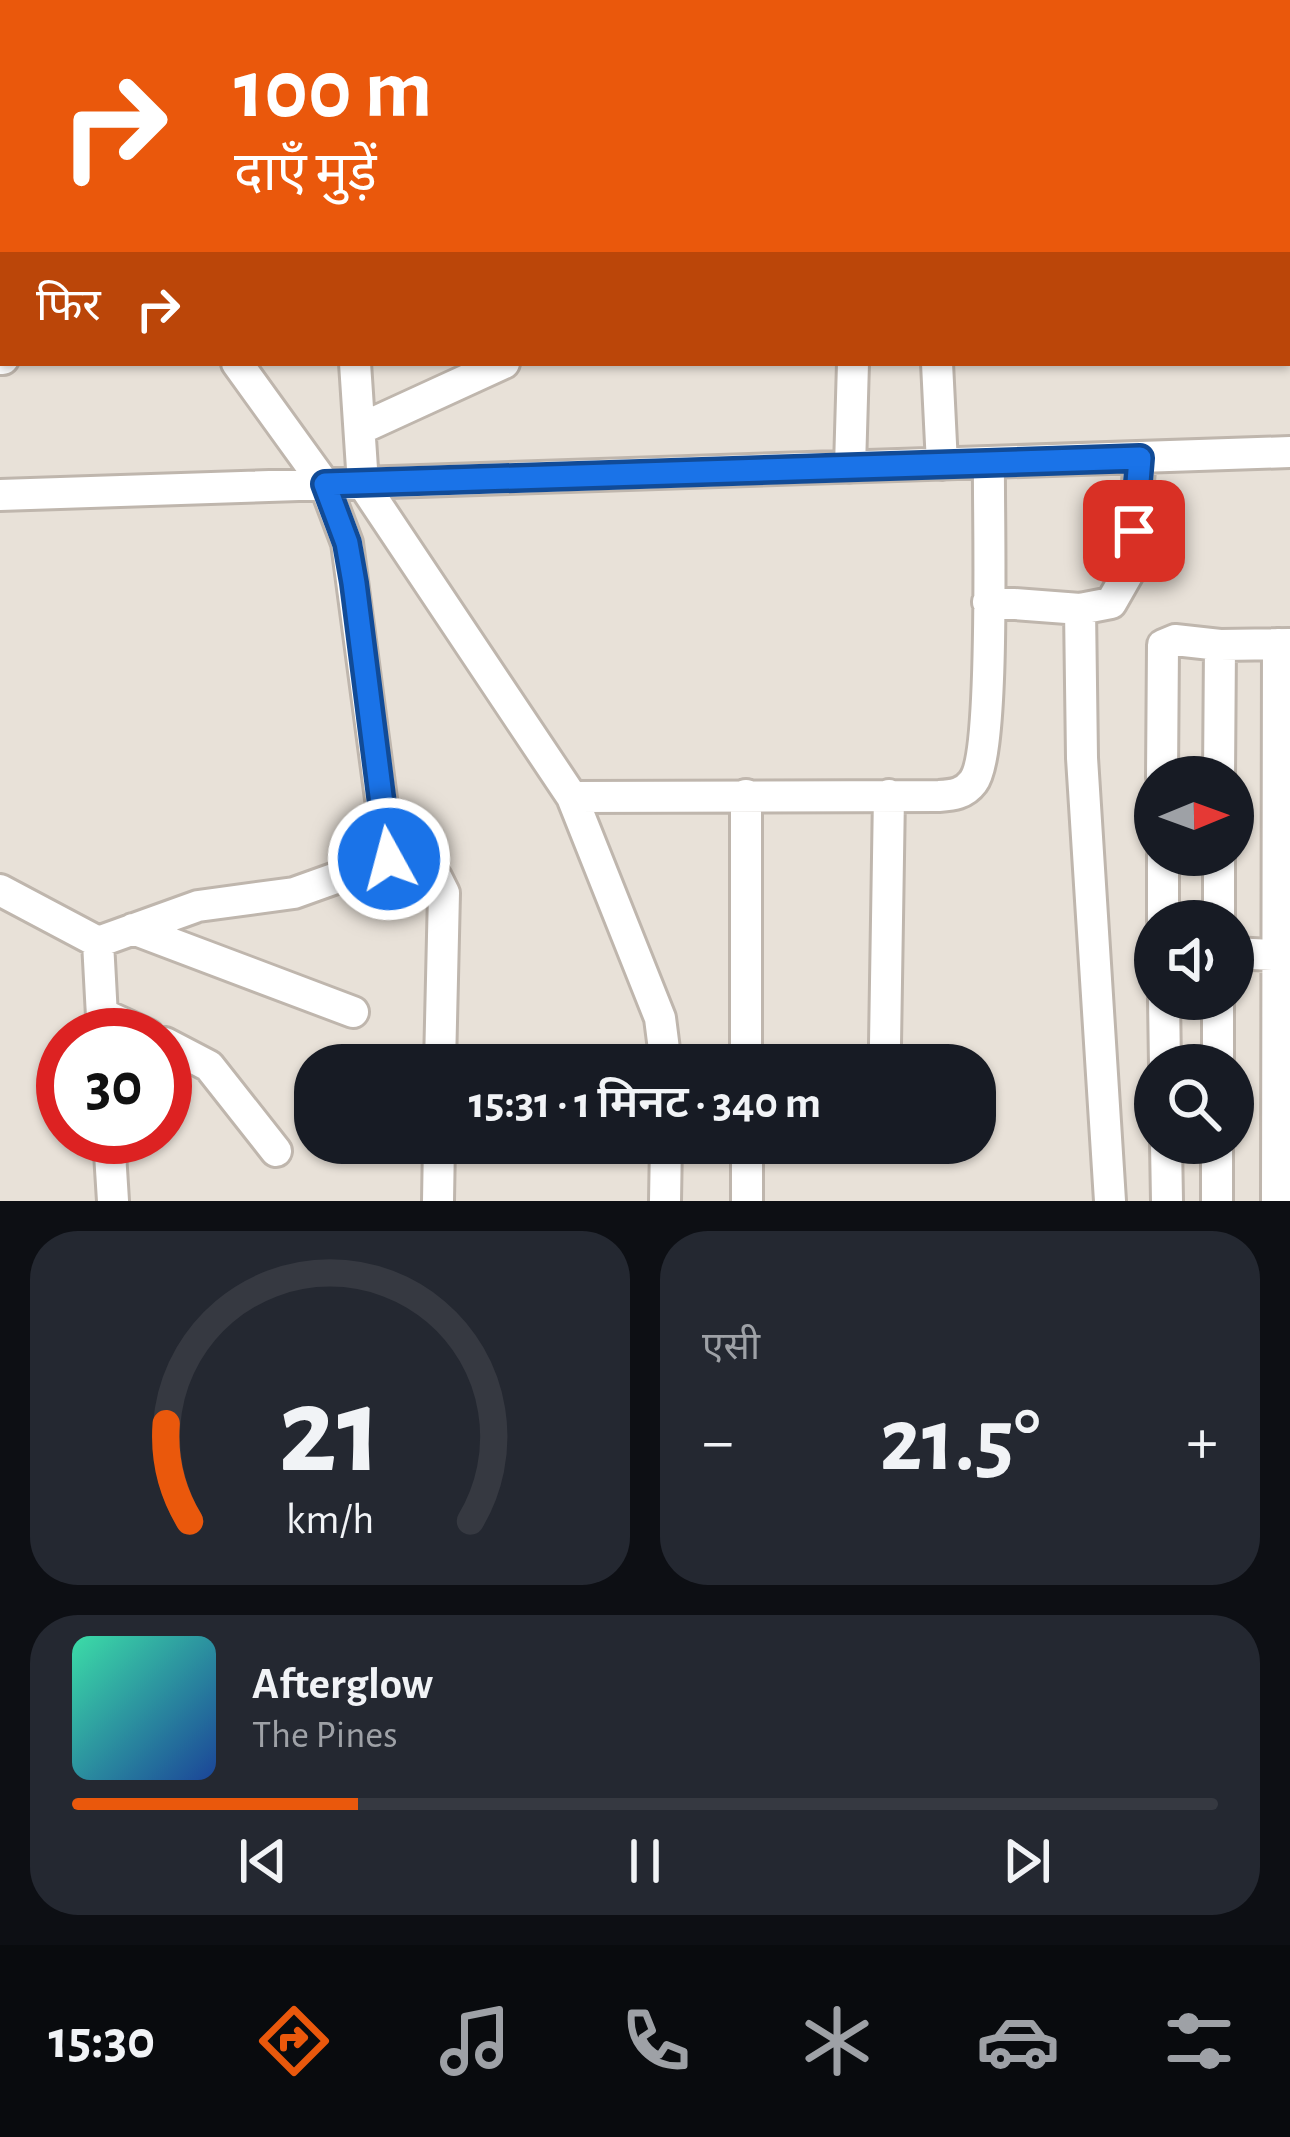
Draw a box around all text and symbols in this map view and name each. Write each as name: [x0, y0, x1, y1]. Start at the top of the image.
icon: right: [36, 48, 192, 204]
text: 100 m: [234, 49, 432, 133]
text: दाएँ मुड़ें: [234, 147, 377, 201]
icon: right: [125, 276, 191, 342]
text: फिर: [36, 284, 101, 329]
pin: [1083, 480, 1185, 582]
icon: arrive: [1101, 498, 1167, 564]
north arrow: [1134, 756, 1254, 876]
map controls: [1134, 756, 1254, 1164]
position arrow: [326, 796, 452, 922]
button: sound: [1134, 900, 1254, 1020]
speed limit sign: 30: [36, 1008, 192, 1164]
button: search: [1134, 1044, 1254, 1164]
text: 15:31 · 1 मिनट · 340 m: [469, 1081, 821, 1126]
text: एसी: [702, 1328, 760, 1367]
text: 21: [278, 1370, 382, 1495]
text: 21.5°: [880, 1397, 1040, 1487]
text: −: [702, 1409, 734, 1475]
text: +: [1186, 1409, 1218, 1475]
text: km/h: [286, 1499, 374, 1542]
text: Afterglow: [252, 1662, 433, 1707]
text: The Pines: [252, 1716, 398, 1755]
icon: previous: [230, 1828, 296, 1894]
icon: pause: [612, 1828, 678, 1894]
icon: next: [994, 1828, 1060, 1894]
icon: directions: [252, 1999, 336, 2083]
icon: music: [433, 1999, 517, 2083]
icon: phone: [614, 1999, 698, 2083]
icon: climate: [795, 1999, 879, 2083]
icon: car: [976, 1999, 1060, 2083]
icon: filters: [1157, 1999, 1241, 2083]
text: 15:30: [49, 2014, 155, 2068]

